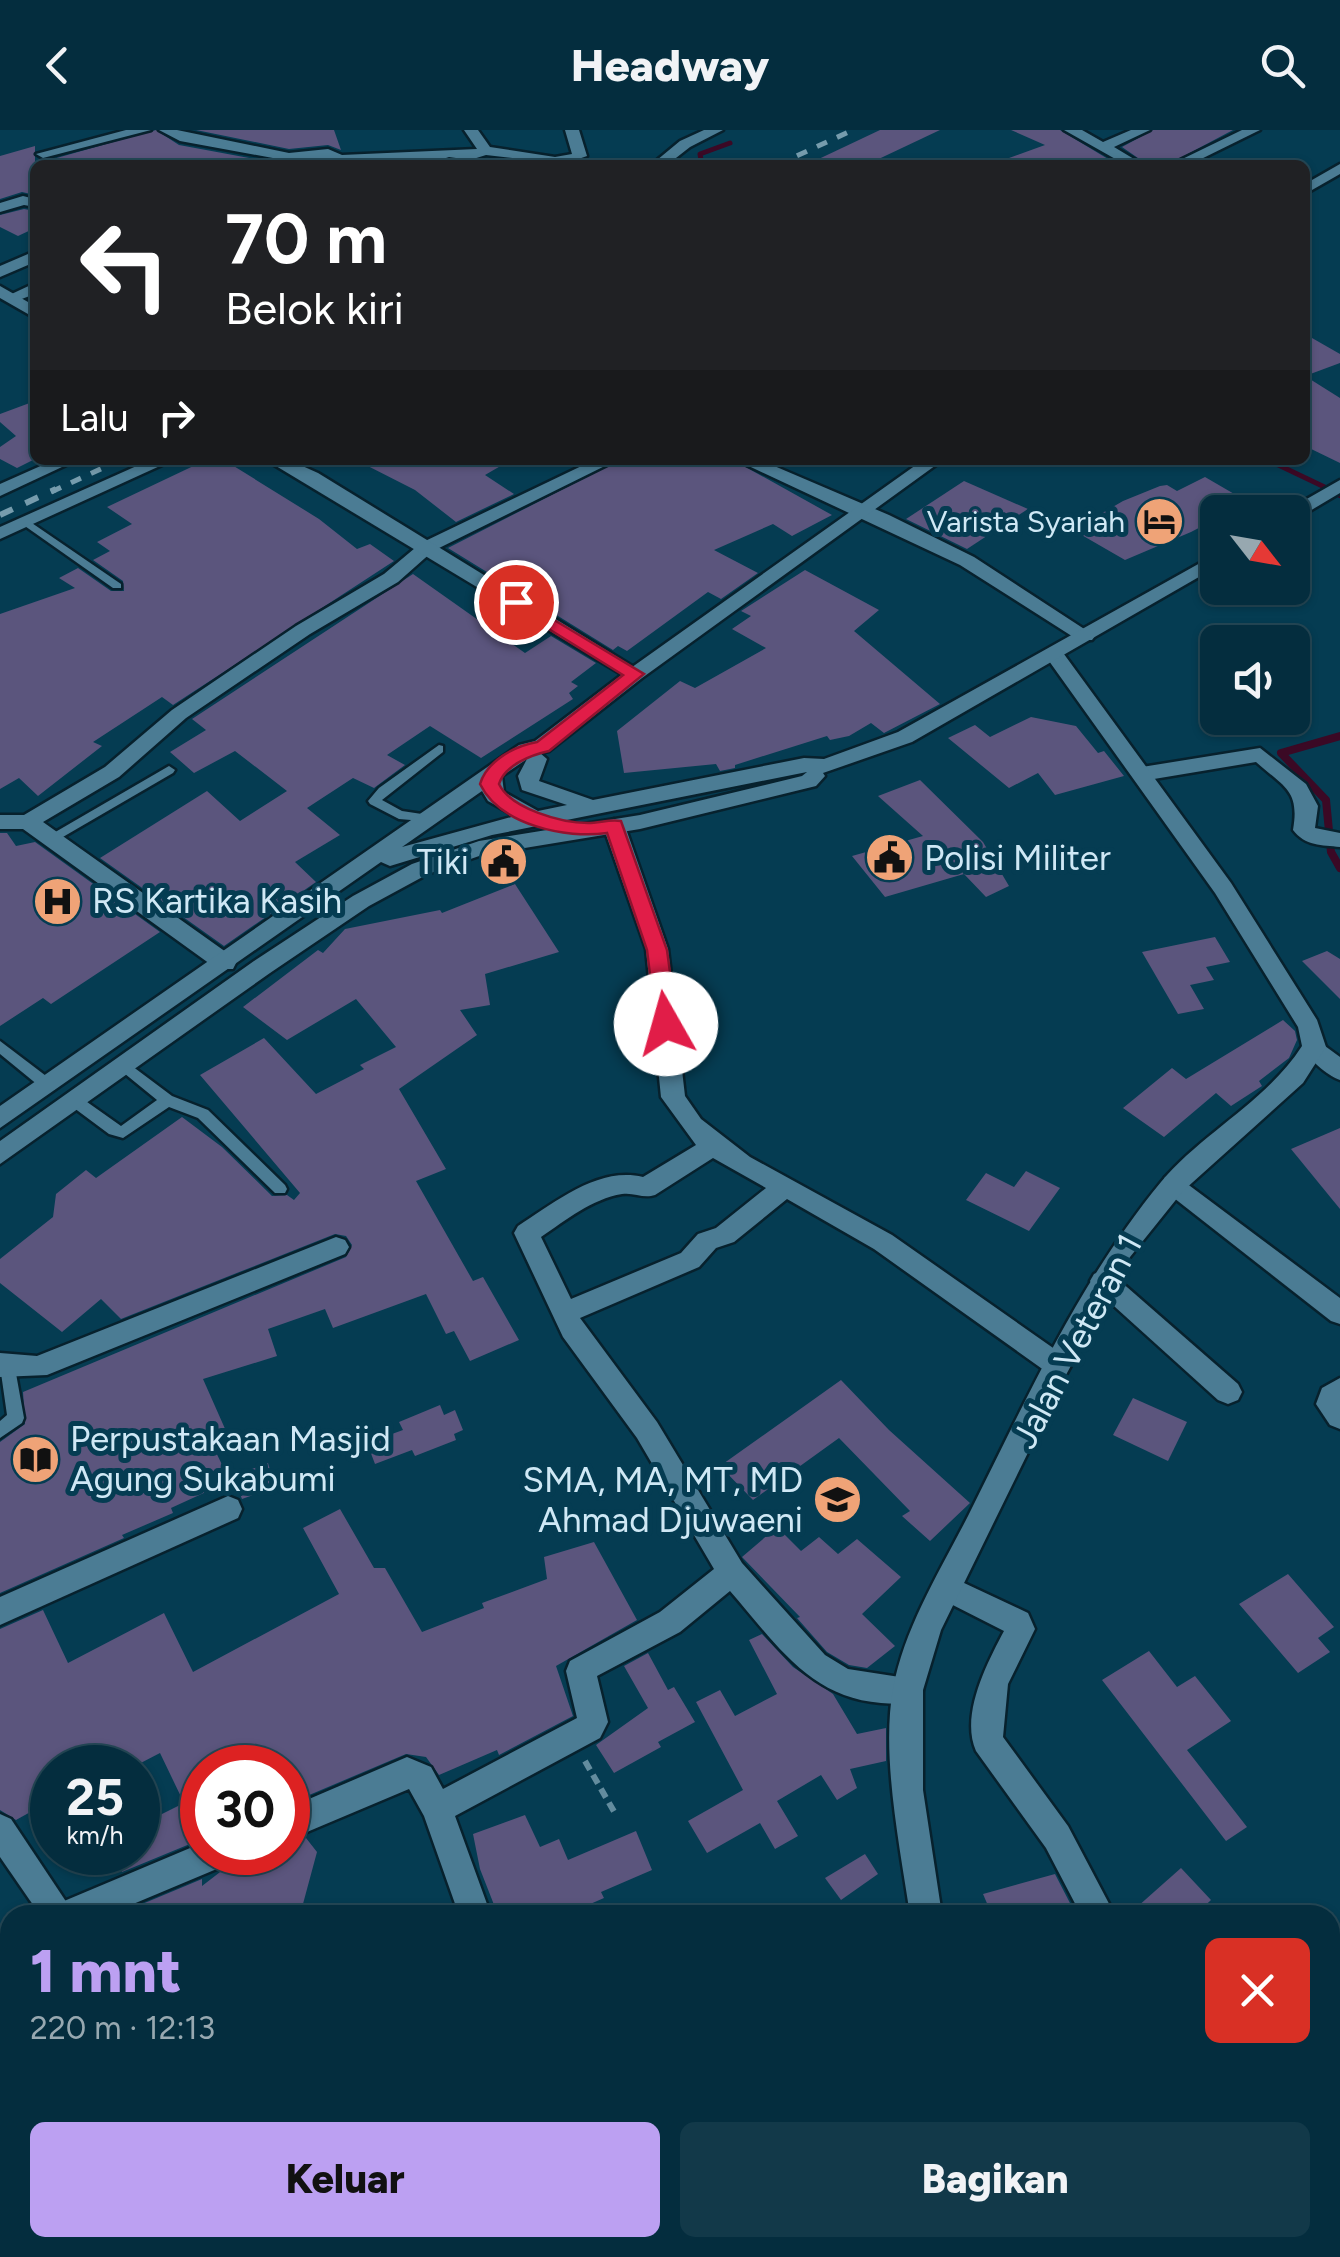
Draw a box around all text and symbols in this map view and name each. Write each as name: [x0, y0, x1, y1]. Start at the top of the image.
icon: back: [30, 38, 85, 93]
text: Headway: [571, 38, 769, 92]
icon: search: [1255, 38, 1310, 93]
text: 70 m: [225, 196, 387, 281]
icon: left: [60, 200, 190, 330]
text: Belok kiri: [225, 281, 404, 335]
icon: right: [149, 390, 204, 445]
text: Lalu: [60, 395, 129, 441]
north arrow: [1200, 495, 1310, 605]
map controls: [1200, 495, 1310, 735]
hotel icon: Varista Syariah: [1134, 496, 1186, 548]
place label: Varista Syariah: [927, 503, 1125, 540]
pin: [474, 560, 559, 645]
icon: arrive: [489, 575, 544, 630]
button: sound: [1200, 625, 1310, 735]
public building icon: Polisi Militer: [863, 832, 915, 884]
public building icon: Tiki: [478, 836, 530, 888]
place label: Polisi Militer: [924, 837, 1111, 879]
place label: Tiki: [416, 841, 469, 883]
hospital icon: RS Kartika Kasih: [31, 875, 83, 927]
place label: RS Kartika Kasih: [92, 880, 342, 922]
position arrow: [614, 972, 718, 1076]
street label: Jalan Veteran 1: [1003, 1227, 1151, 1455]
place label: Perpustakaan Masjid Agung Sukabumi: [70, 1418, 391, 1500]
library icon: Perpustakaan Masjid Agung Sukabumi: [9, 1433, 61, 1485]
place label: SMA, MA, MT, MD Ahmad Djuwaeni: [523, 1459, 803, 1541]
school or university icon: SMA, MA, MT, MD Ahmad Djuwaeni: [812, 1474, 864, 1526]
speed limit sign: 30: [180, 1745, 310, 1875]
text: 25: [66, 1767, 124, 1828]
text: km/h: [66, 1820, 124, 1850]
text: 1 mnt: [30, 1935, 182, 2007]
button: close: [1205, 1938, 1310, 2043]
text: 220 m · 12:13: [30, 2009, 215, 2047]
button: Keluar: [30, 2122, 660, 2237]
button: Bagikan: [680, 2122, 1310, 2237]

